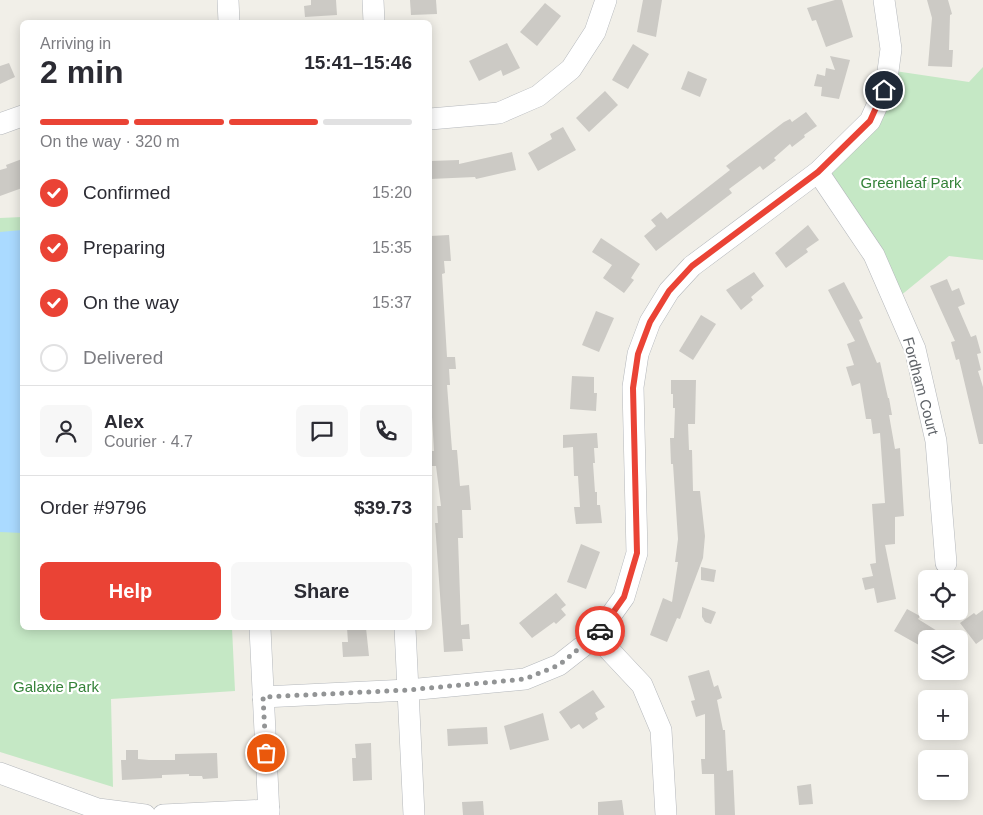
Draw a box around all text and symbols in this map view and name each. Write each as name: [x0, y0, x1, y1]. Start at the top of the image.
text: Arriving in: [40, 35, 111, 52]
text: 15:41–15:46: [304, 52, 412, 73]
text: 2 min: [40, 54, 124, 90]
pin: [863, 69, 905, 111]
icon: home: [870, 76, 898, 104]
text: On the way · 320 m: [40, 133, 180, 150]
park label: Greenleaf Park: [861, 174, 962, 191]
icon: check: [40, 179, 68, 207]
text: Confirmed: [83, 182, 171, 203]
text: 15:20: [372, 184, 412, 201]
icon: check: [40, 234, 68, 262]
text: Preparing: [83, 237, 165, 258]
text: 15:35: [372, 239, 412, 256]
icon: check: [40, 289, 68, 317]
text: On the way: [83, 292, 179, 313]
text: 15:37: [372, 294, 412, 311]
street label: Fordham Court: [900, 335, 942, 438]
text: Delivered: [83, 347, 163, 368]
button: person: [40, 405, 92, 457]
button: chat: [296, 405, 348, 457]
button: phone: [360, 405, 412, 457]
text: Alex: [104, 411, 144, 432]
text: Courier · 4.7: [104, 433, 193, 450]
text: Order #9796: [40, 497, 147, 518]
text: $39.73: [354, 497, 412, 518]
button: Help: [40, 562, 221, 620]
button: Share: [231, 562, 412, 620]
map controls: [918, 570, 968, 800]
button: locate: [918, 570, 968, 620]
courier: [575, 606, 625, 656]
icon: car: [586, 617, 614, 645]
button: layers: [918, 630, 968, 680]
park label: Galaxie Park: [13, 678, 99, 695]
button: +: [918, 690, 968, 740]
pin: [245, 732, 287, 774]
icon: bag: [252, 739, 280, 767]
button: −: [918, 750, 968, 800]

